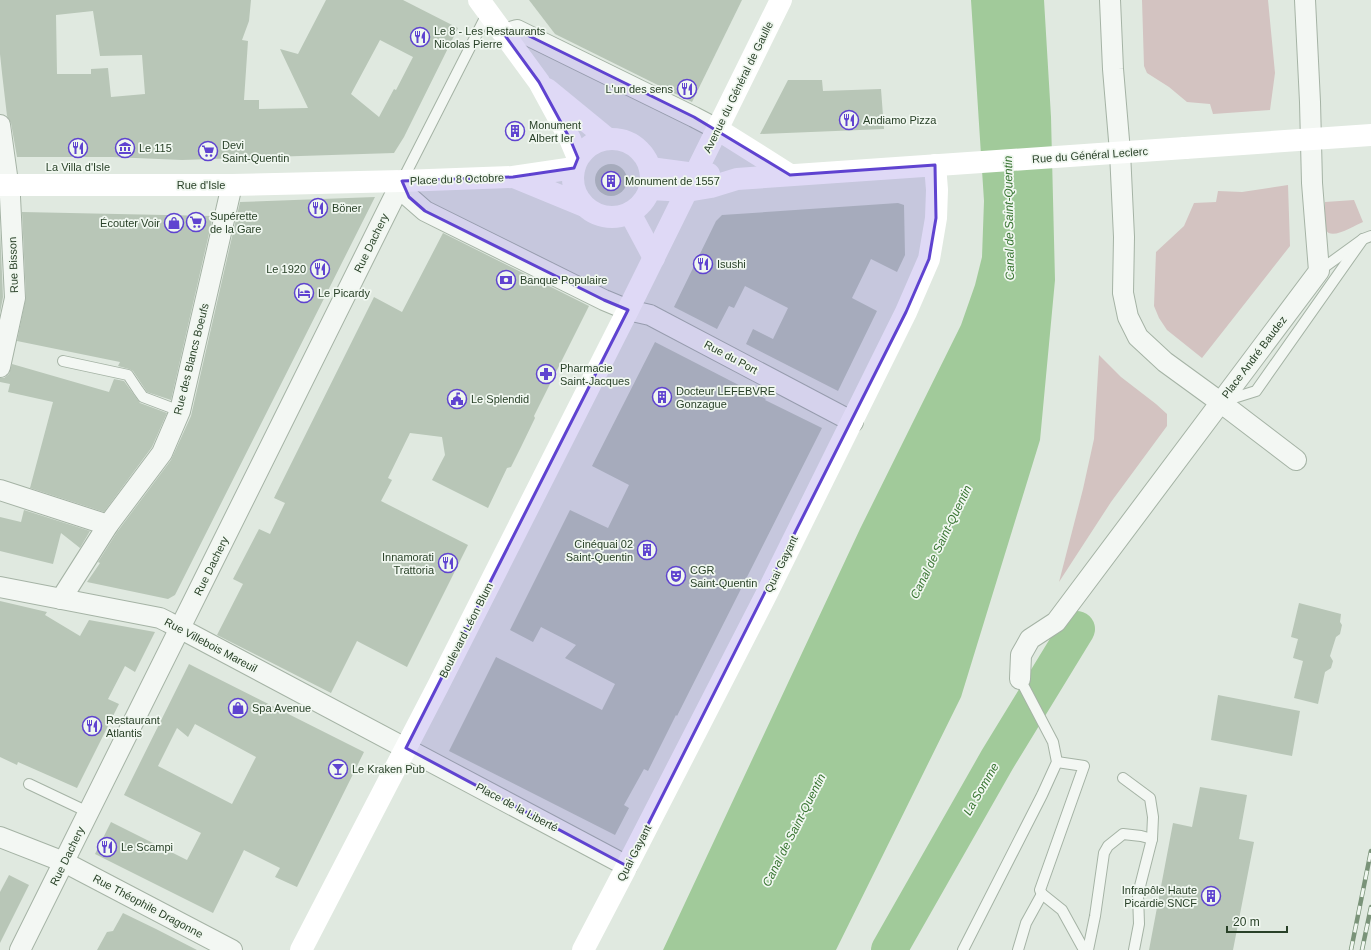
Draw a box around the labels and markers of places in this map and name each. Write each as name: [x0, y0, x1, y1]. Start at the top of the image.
place label: Le 8 - Les Restaurants Nicolas Pierre: [434, 25, 546, 50]
restaurant icon: Le 8 - Les Restaurants Nicolas Pierre: [409, 26, 431, 48]
restaurant icon: L'un des sens: [676, 78, 698, 100]
place label: L'un des sens: [605, 83, 673, 95]
restaurant icon: Andiamo Pizza: [838, 109, 860, 131]
place label: Andiamo Pizza: [863, 114, 937, 126]
place label: Monument Albert Ier: [529, 119, 581, 144]
building icon: Monument Albert Ier: [504, 120, 526, 142]
restaurant icon: La Villa d'Isle: [67, 137, 89, 159]
museum icon: Le 115: [114, 137, 136, 159]
place label: Devi Saint-Quentin: [222, 139, 289, 164]
supermarket icon: Devi Saint-Quentin: [197, 140, 219, 162]
place label: Le 115: [139, 142, 172, 154]
place label: La Villa d'Isle: [46, 161, 110, 173]
building icon: Monument de 1557: [600, 170, 622, 192]
place label: Monument de 1557: [625, 175, 720, 187]
restaurant icon: Böner: [307, 197, 329, 219]
place label: Böner: [332, 202, 362, 214]
place label: Supérette de la Gare: [210, 210, 261, 235]
supermarket icon: Supérette de la Gare: [185, 211, 207, 233]
shop icon: Écouter Voir: [163, 212, 185, 234]
place label: Écouter Voir: [100, 217, 160, 229]
restaurant icon: Isushi: [692, 253, 714, 275]
restaurant icon: Le 1920: [309, 258, 331, 280]
place label: Isushi: [717, 258, 746, 270]
place label: Le 1920: [266, 263, 306, 275]
bank icon: Banque Populaire: [495, 269, 517, 291]
place label: Banque Populaire: [520, 274, 607, 286]
hotel icon: Le Picardy: [293, 282, 315, 304]
place label: Le Picardy: [318, 287, 370, 299]
place label: Pharmacie Saint-Jacques: [560, 362, 630, 387]
pharmacy icon: Pharmacie Saint-Jacques: [535, 363, 557, 385]
place label: Docteur LEFEBVRE Gonzague: [676, 385, 775, 410]
building icon: Docteur LEFEBVRE Gonzague: [651, 386, 673, 408]
public building icon: Le Splendid: [446, 388, 468, 410]
place label: Le Splendid: [471, 393, 529, 405]
place label: Cinéquai 02 Saint-Quentin: [566, 538, 633, 563]
building icon: Cinéquai 02 Saint-Quentin: [636, 539, 658, 561]
place label: Innamorati Trattoria: [382, 551, 435, 576]
restaurant icon: Innamorati Trattoria: [437, 552, 459, 574]
place label: CGR Saint-Quentin: [690, 564, 757, 589]
theatre icon: CGR Saint-Quentin: [665, 565, 687, 587]
shop icon: Spa Avenue: [227, 697, 249, 719]
place label: Spa Avenue: [252, 702, 311, 714]
place label: Restaurant Atlantis: [106, 714, 160, 739]
restaurant icon: Restaurant Atlantis: [81, 715, 103, 737]
bar icon: Le Kraken Pub: [327, 758, 349, 780]
place label: Le Kraken Pub: [352, 763, 425, 775]
restaurant icon: Le Scampi: [96, 836, 118, 858]
place label: Le Scampi: [121, 841, 173, 853]
place label: Infrapôle Haute Picardie SNCF: [1122, 884, 1197, 909]
building icon: Infrapôle Haute Picardie SNCF: [1200, 885, 1222, 907]

